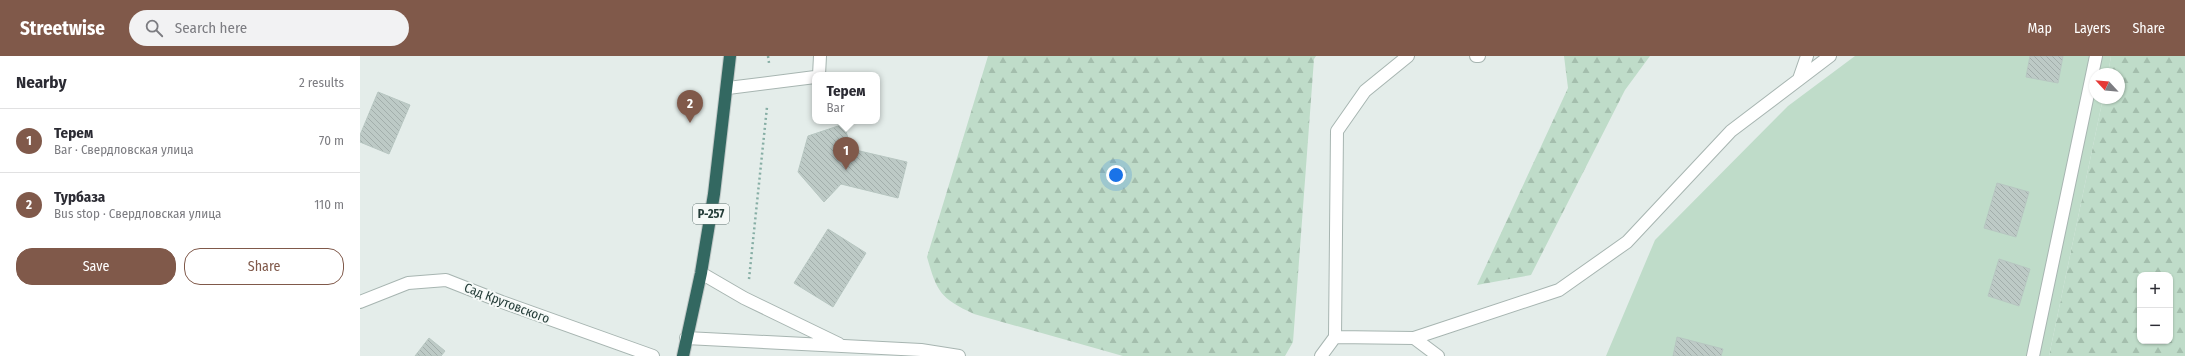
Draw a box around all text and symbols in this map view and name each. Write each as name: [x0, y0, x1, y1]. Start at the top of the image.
search box: [129, 10, 409, 46]
text: Streetwise: [20, 17, 105, 40]
icon: search: [143, 17, 165, 39]
text: Search here: [175, 19, 247, 37]
text: Map: [2028, 20, 2052, 37]
text: Layers: [2074, 20, 2110, 37]
text: Share: [2132, 20, 2165, 37]
north arrow: [2089, 68, 2125, 104]
text: Nearby: [16, 72, 67, 93]
popup: [812, 72, 880, 124]
text: 2 results: [299, 75, 344, 90]
text: Терем: [826, 82, 866, 100]
pin: 2: [677, 90, 703, 123]
text: Bar: [826, 100, 844, 115]
text: Терем: [54, 124, 93, 142]
text: 1: [26, 133, 32, 148]
text: 70 m: [319, 133, 344, 148]
pin: 1: [833, 137, 859, 170]
text: Bar · Свердловская улица: [54, 142, 194, 157]
your location: [1106, 165, 1126, 185]
text: Турбаза: [54, 188, 105, 206]
text: 2: [26, 197, 32, 212]
text: 110 m: [314, 197, 344, 212]
road number: Р-257: [693, 204, 729, 224]
text: Bus stop · Свердловская улица: [54, 206, 221, 221]
button: Save: [16, 248, 176, 285]
button: Share: [184, 248, 344, 285]
map controls: [2137, 272, 2173, 344]
button: +: [2137, 272, 2173, 308]
street label: Сад Крутовского: [462, 280, 552, 326]
button: −: [2137, 308, 2173, 344]

